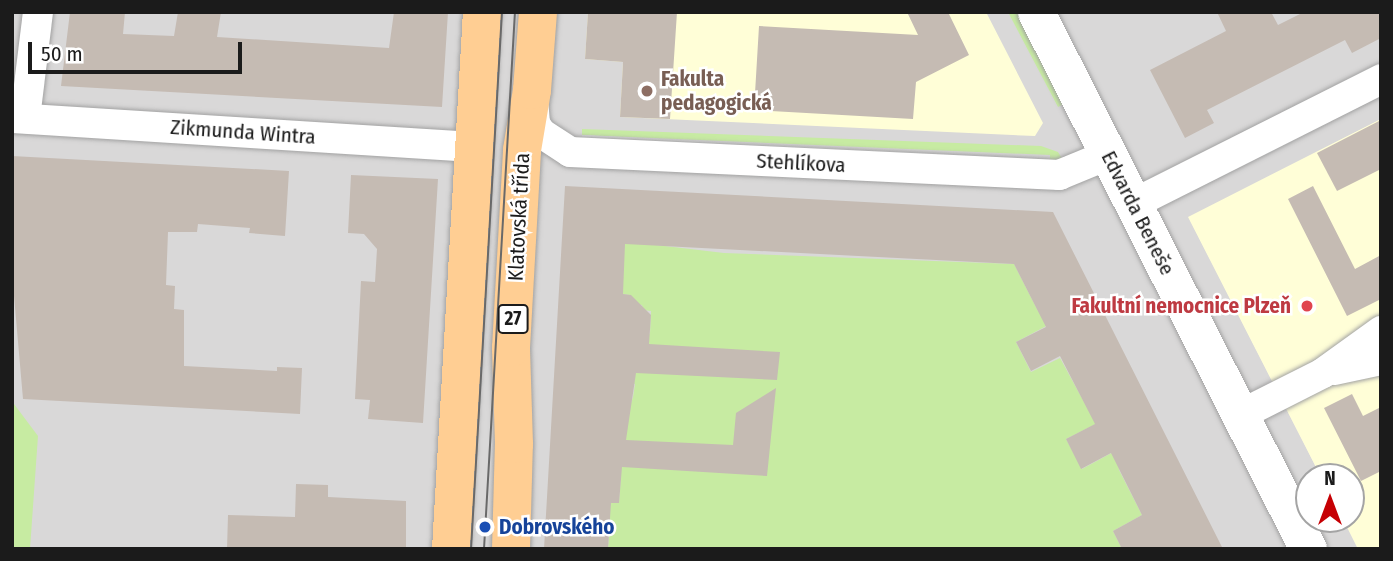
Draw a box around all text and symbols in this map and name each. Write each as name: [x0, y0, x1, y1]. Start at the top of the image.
scale bar: [32, 28, 245, 72]
text: 50 m: [41, 41, 83, 67]
place label: Fakulta pedagogická: [661, 66, 772, 116]
marker: Fakulta pedagogická: [639, 83, 655, 99]
street label: Zikmunda Wintra: [170, 114, 316, 150]
street label: Edvarda Beneše: [1096, 147, 1180, 279]
street label: Stehlíkova: [756, 148, 846, 178]
street label: Klatovská třída: [503, 152, 535, 282]
place label: Fakultní nemocnice Plzeň: [1072, 293, 1291, 319]
marker: Fakultní nemocnice Plzeň: [1297, 296, 1317, 316]
road number: 27: [497, 304, 529, 334]
north arrow: [1295, 463, 1365, 533]
text: N: [1324, 467, 1336, 490]
place label: Dobrovského: [499, 514, 614, 540]
marker: Dobrovského: [477, 519, 493, 535]

